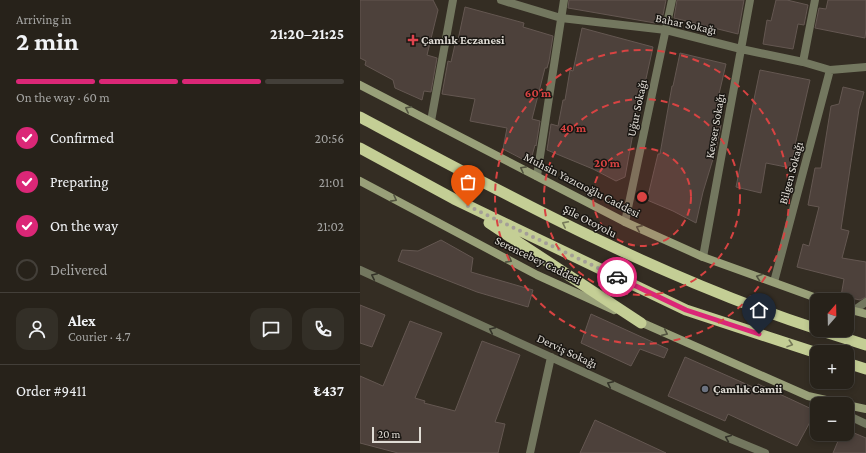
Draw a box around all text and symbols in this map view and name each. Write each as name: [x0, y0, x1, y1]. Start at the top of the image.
street label: Bahar Sokağı: [654, 11, 718, 37]
text: Arriving in: [16, 12, 72, 27]
text: 21:20–21:25: [270, 26, 344, 42]
text: 2 min: [16, 27, 79, 56]
place label: Çamlık Eczanesi: [421, 33, 505, 47]
marker: Çamlık Eczanesi: [408, 35, 418, 45]
street label: Uğur Sokağı: [624, 78, 650, 138]
text: 60 m: [525, 86, 552, 100]
text: On the way · 60 m: [16, 90, 110, 105]
street label: Kevser Sokağı: [702, 92, 728, 160]
one-way arrow: [405, 106, 412, 114]
text: 40 m: [560, 121, 587, 135]
icon: check: [16, 127, 38, 149]
text: Confirmed: [50, 130, 114, 146]
text: 20:56: [315, 131, 344, 146]
street label: Bilgen Sokağı: [776, 140, 806, 206]
street label: Muhsin Yazıcıoğlu Caddesi: [521, 150, 643, 220]
text: 20 m: [594, 156, 621, 170]
pin: [451, 165, 485, 206]
one-way arrow: [520, 166, 527, 174]
icon: check: [16, 171, 38, 193]
icon: bag: [457, 171, 479, 193]
text: Preparing: [50, 174, 109, 190]
text: 21:01: [319, 175, 344, 190]
centre of rings: [635, 190, 649, 204]
one-way arrow: [390, 195, 398, 202]
street label: Şile Otoyolu: [561, 202, 620, 241]
icon: check: [16, 215, 38, 237]
text: On the way: [50, 218, 118, 234]
text: 21:02: [317, 219, 344, 234]
one-way arrow: [562, 221, 569, 228]
one-way arrow: [636, 225, 644, 233]
street label: Serencebey Caddesi: [493, 233, 583, 287]
one-way arrow: [505, 255, 513, 263]
courier: [597, 257, 637, 297]
text: Delivered: [50, 262, 107, 278]
icon: car: [606, 266, 628, 288]
one-way arrow: [370, 273, 378, 281]
one-way arrow: [756, 274, 763, 282]
pin: [742, 293, 776, 334]
north arrow: [810, 293, 854, 337]
map controls: [810, 293, 854, 441]
icon: home: [748, 299, 770, 321]
button: person: [16, 308, 58, 350]
button: chat: [250, 308, 292, 350]
button: phone: [302, 308, 344, 350]
text: Alex: [68, 313, 96, 329]
one-way arrow: [489, 327, 496, 335]
one-way arrow: [661, 328, 669, 336]
text: Courier · 4.7: [68, 329, 131, 344]
street label: Derviş Sokağı: [535, 331, 599, 371]
one-way arrow: [786, 339, 793, 348]
button: +: [810, 345, 854, 389]
one-way arrow: [607, 381, 615, 389]
place label: Çamlık Camii: [713, 382, 783, 396]
text: Order #9411: [16, 383, 87, 399]
text: ₺437: [314, 383, 344, 399]
marker: Çamlık Camii: [700, 384, 710, 394]
button: −: [810, 397, 854, 441]
scale bar: [372, 425, 421, 444]
text: 20 m: [378, 428, 400, 440]
one-way arrow: [725, 435, 733, 443]

